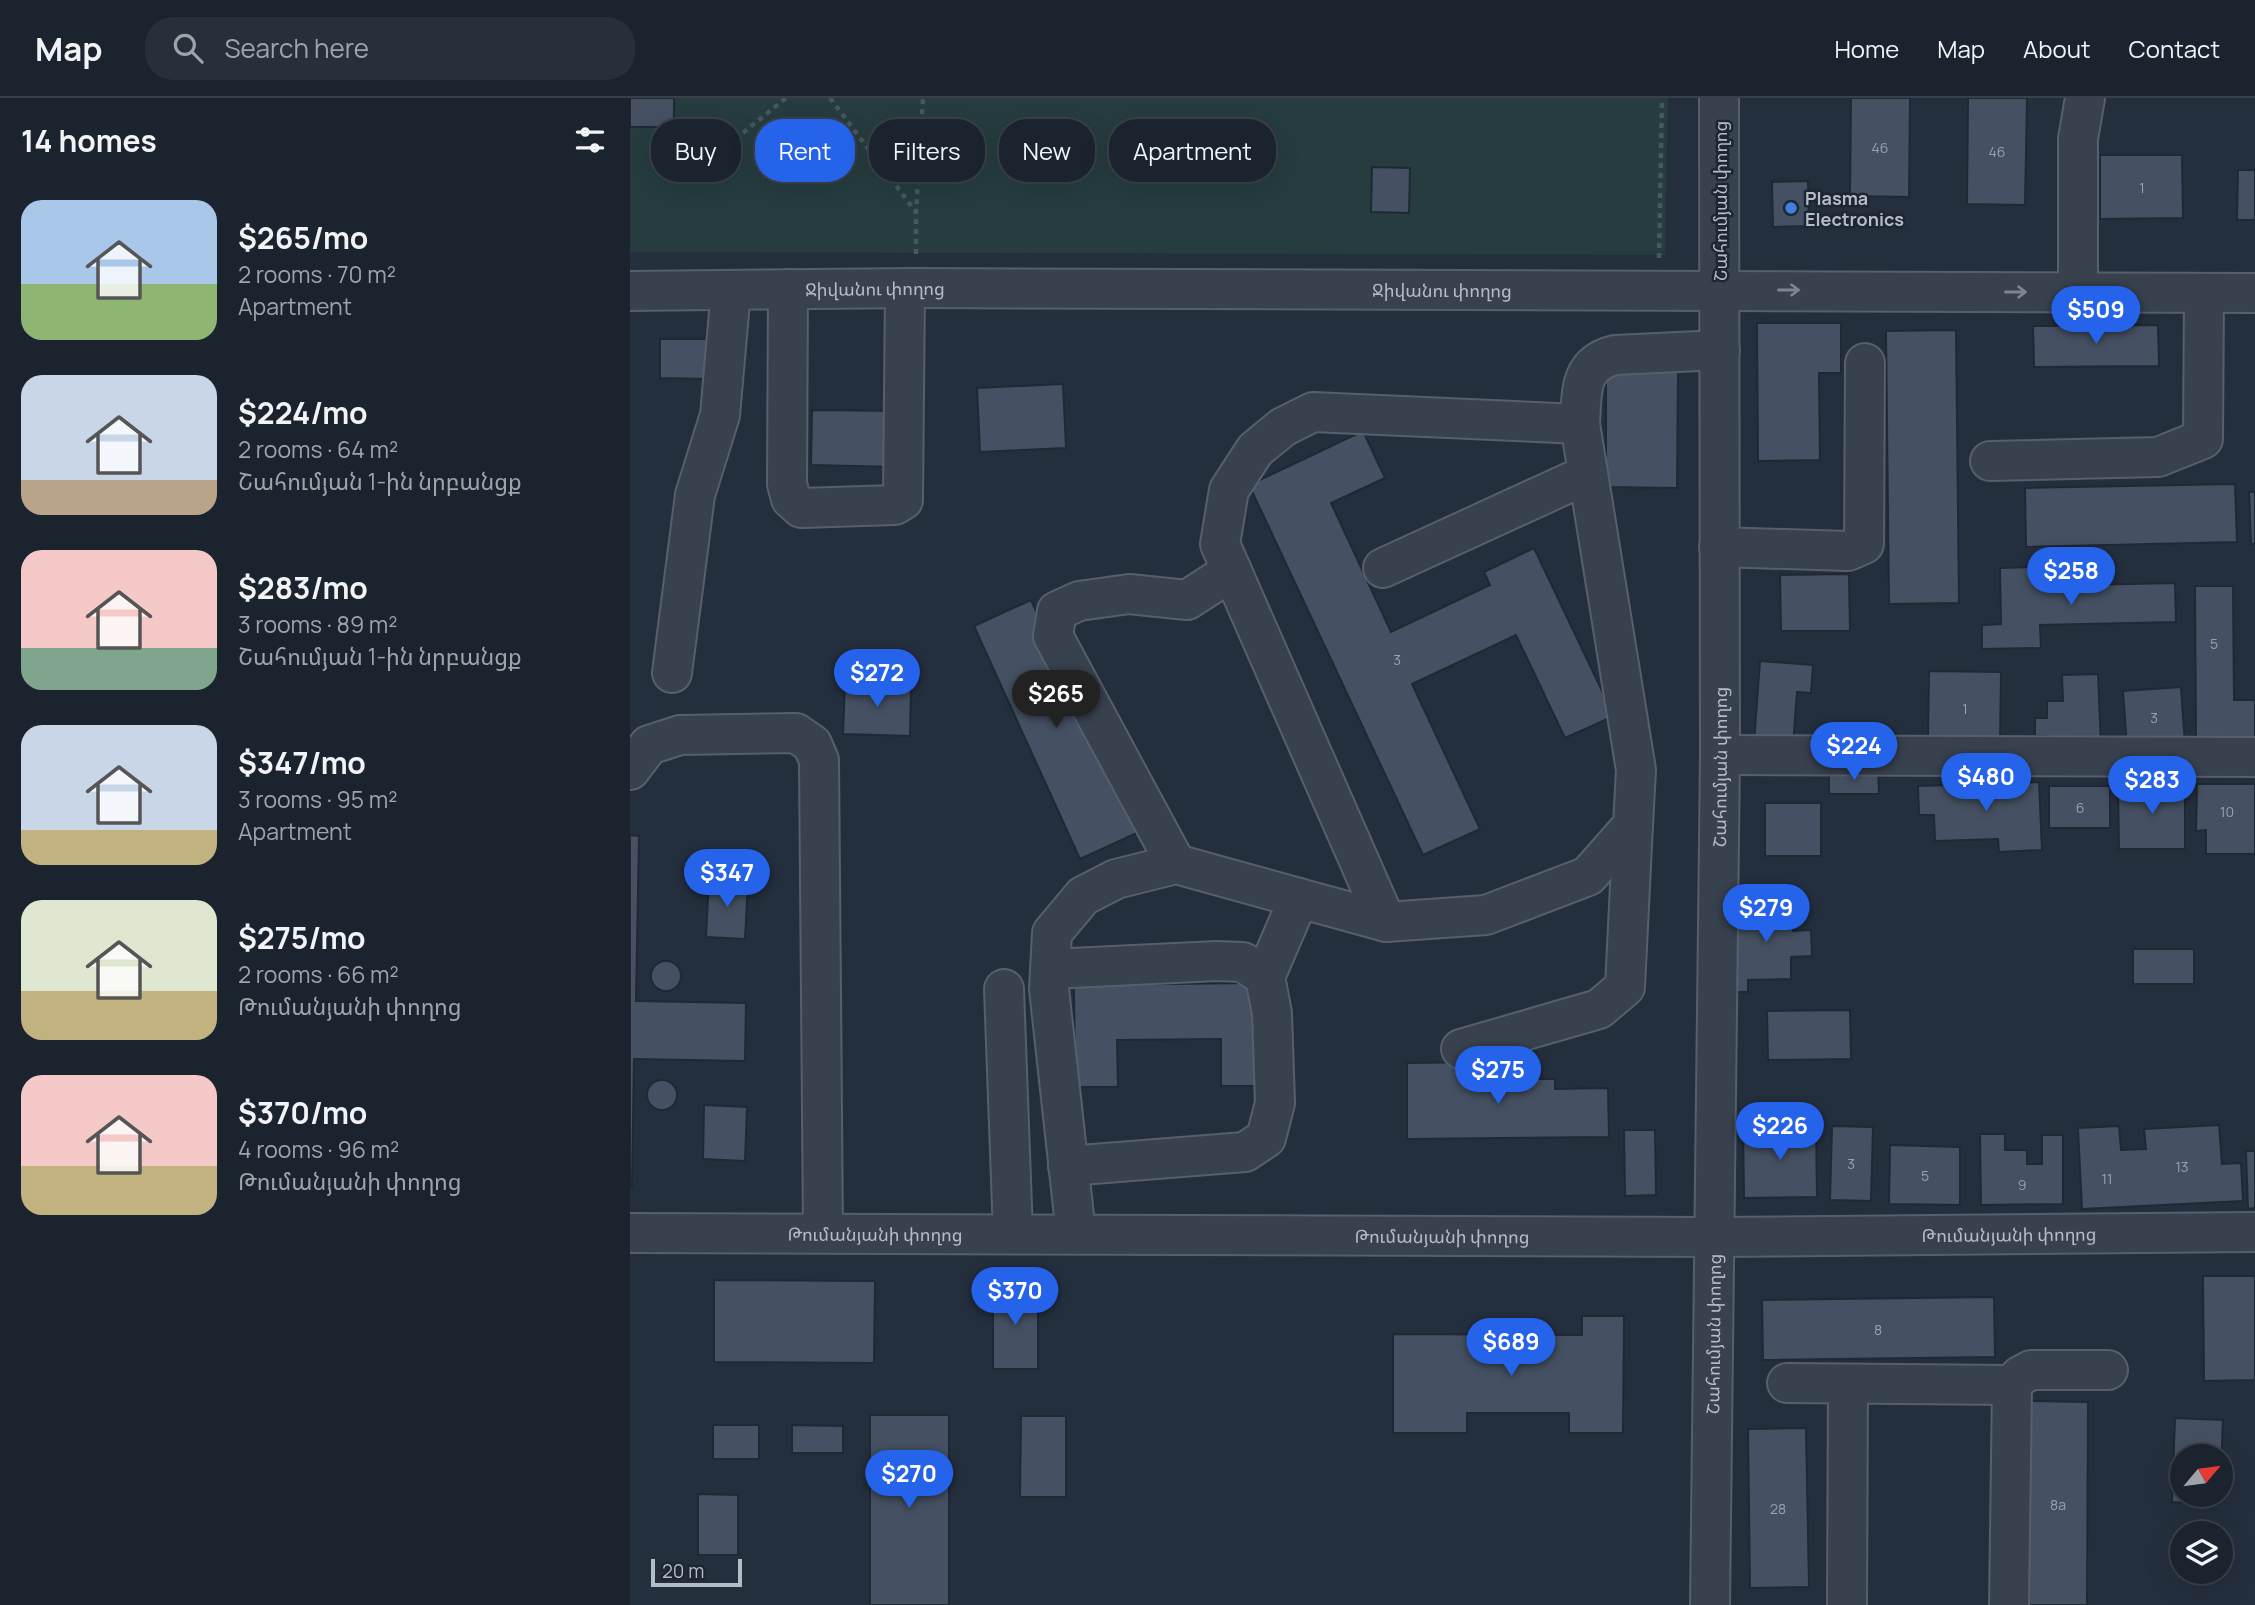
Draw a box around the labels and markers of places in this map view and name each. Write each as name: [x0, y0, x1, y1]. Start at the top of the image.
place label: Plasma Electronics: [1805, 186, 1904, 231]
marker: Plasma Electronics: [1783, 200, 1799, 216]
pin: $509: [2055, 286, 2137, 346]
pin: $258: [2030, 547, 2112, 607]
pin: $272: [836, 650, 918, 709]
pin: $265: [1015, 670, 1097, 730]
pin: $224: [1813, 722, 1895, 782]
pin: $480: [1945, 754, 2027, 813]
pin: $283: [2111, 756, 2193, 816]
pin: $347: [686, 850, 768, 909]
pin: $279: [1725, 884, 1807, 944]
pin: $275: [1457, 1046, 1539, 1106]
pin: $226: [1739, 1102, 1821, 1162]
pin: $370: [974, 1268, 1056, 1327]
pin: $689: [1470, 1318, 1552, 1378]
pin: $270: [868, 1450, 950, 1510]

